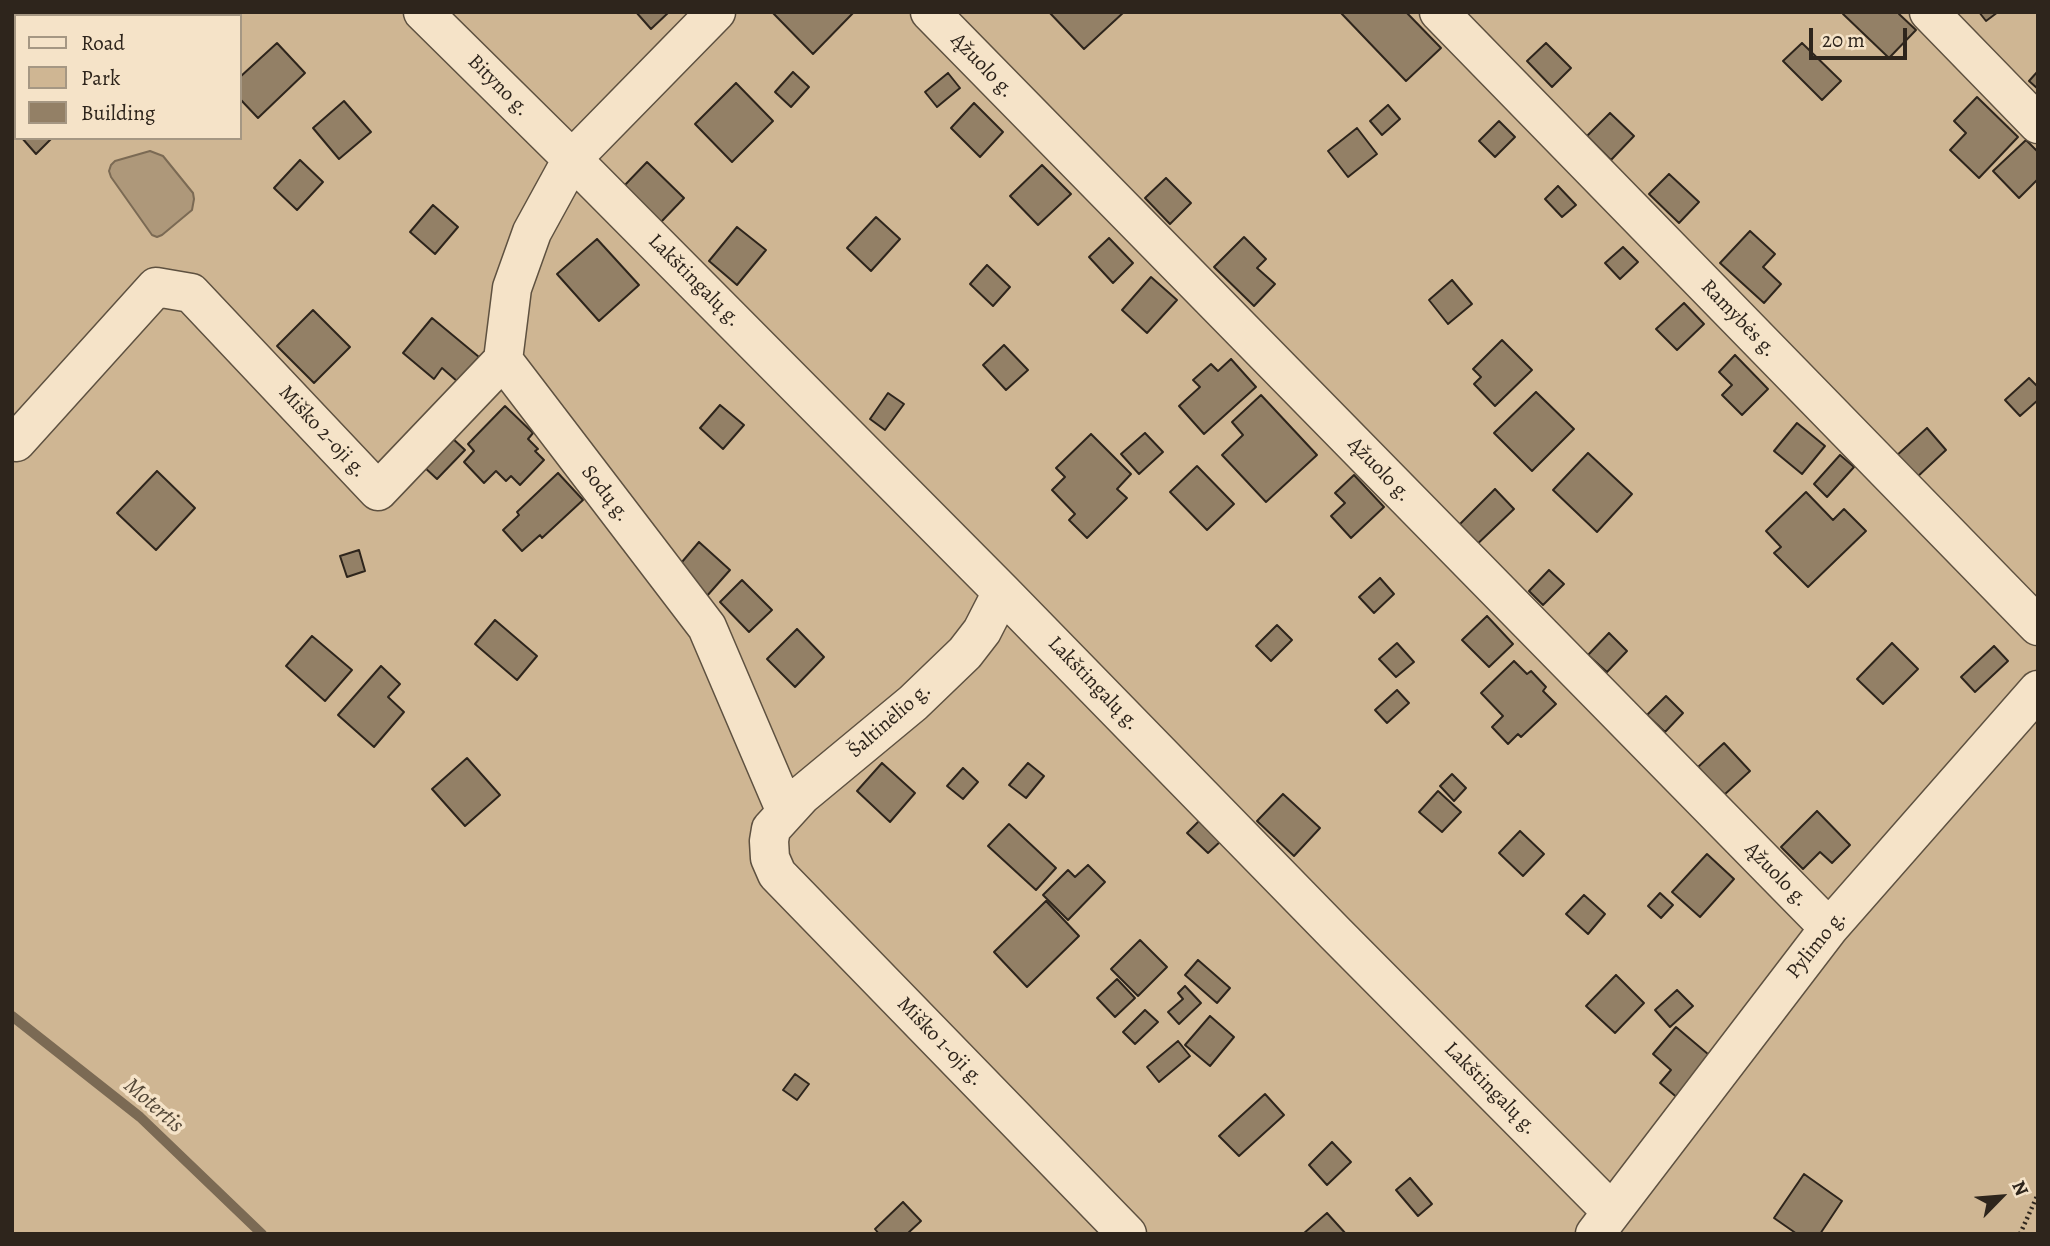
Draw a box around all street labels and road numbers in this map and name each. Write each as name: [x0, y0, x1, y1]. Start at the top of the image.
street label: Ąžuolo g.: [945, 28, 1019, 104]
street label: Bityno g.: [462, 50, 534, 122]
street label: Lakštingalų g.: [642, 229, 746, 333]
street label: Ramybės g.: [1695, 275, 1781, 363]
street label: Miško 2-oji g.: [273, 381, 371, 483]
street label: Ąžuolo g.: [1342, 432, 1416, 508]
street label: Sodų g.: [575, 461, 635, 527]
street label: Lakštingalų g.: [1042, 632, 1144, 736]
street label: Šaltinėlio g.: [843, 678, 937, 764]
street label: Ąžuolo g.: [1739, 837, 1813, 913]
street label: Pylimo g.: [1782, 906, 1852, 984]
street label: Miško 1-oji g.: [891, 992, 989, 1092]
street label: Lakštingalų g.: [1438, 1037, 1542, 1141]

